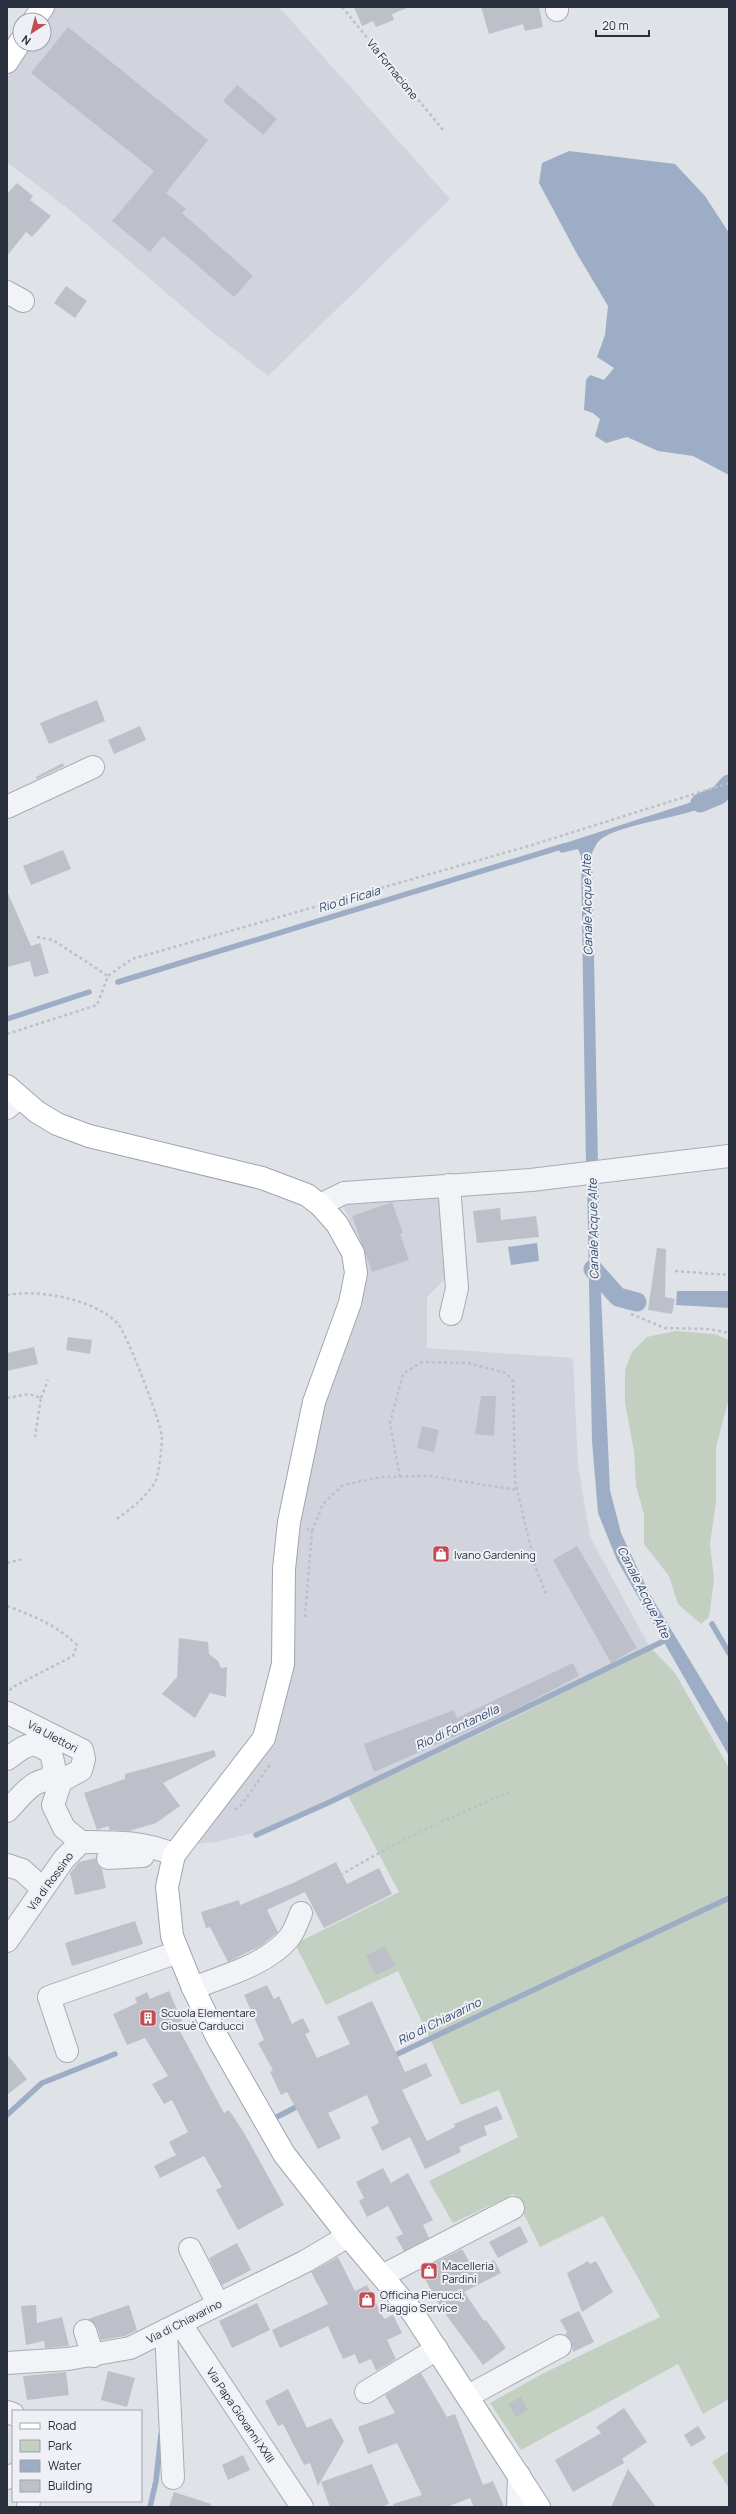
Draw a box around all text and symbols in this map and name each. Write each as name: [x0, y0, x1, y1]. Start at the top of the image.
north arrow: [12, 12, 52, 52]
scale bar: [596, 12, 649, 38]
text: 20 m: [602, 17, 629, 34]
text: N: [18, 32, 33, 49]
street label: Via Fornacione: [364, 36, 422, 103]
water label: Canale Acque Alte: [578, 853, 596, 956]
water label: Rio di Ficaia: [316, 881, 383, 916]
water label: Canale Acque Alte: [584, 1177, 602, 1280]
water label: Canale Acque Alte: [613, 1543, 675, 1642]
shop icon: Ivano Gardening: [431, 1544, 451, 1564]
place label: Ivano Gardening: [454, 1547, 536, 1562]
water label: Rio di Fontanella: [413, 1700, 503, 1754]
street label: Via Ulettori: [25, 1716, 81, 1756]
street label: Via di Rossino: [24, 1848, 77, 1913]
water label: Rio di Chiavarino: [394, 1993, 484, 2049]
place label: Scuola Elementare Giosuè Carducci: [161, 2005, 256, 2033]
building icon: Scuola Elementare Giosuè Carducci: [138, 2008, 158, 2028]
place label: Macelleria Pardini: [442, 2258, 494, 2286]
shop icon: Macelleria Pardini: [419, 2261, 439, 2281]
place label: Officina Pierucci, Piaggio Service: [380, 2287, 465, 2315]
shop icon: Officina Pierucci, Piaggio Service: [357, 2290, 377, 2310]
street label: Via di Chiavarino: [144, 2295, 225, 2346]
street label: Via Papa Giovanni XXIII: [204, 2365, 278, 2465]
legend: [12, 2410, 142, 2502]
text: Road: [48, 2417, 76, 2434]
text: Park: [48, 2437, 73, 2454]
text: Water: [48, 2457, 82, 2474]
text: Building: [48, 2477, 92, 2494]

